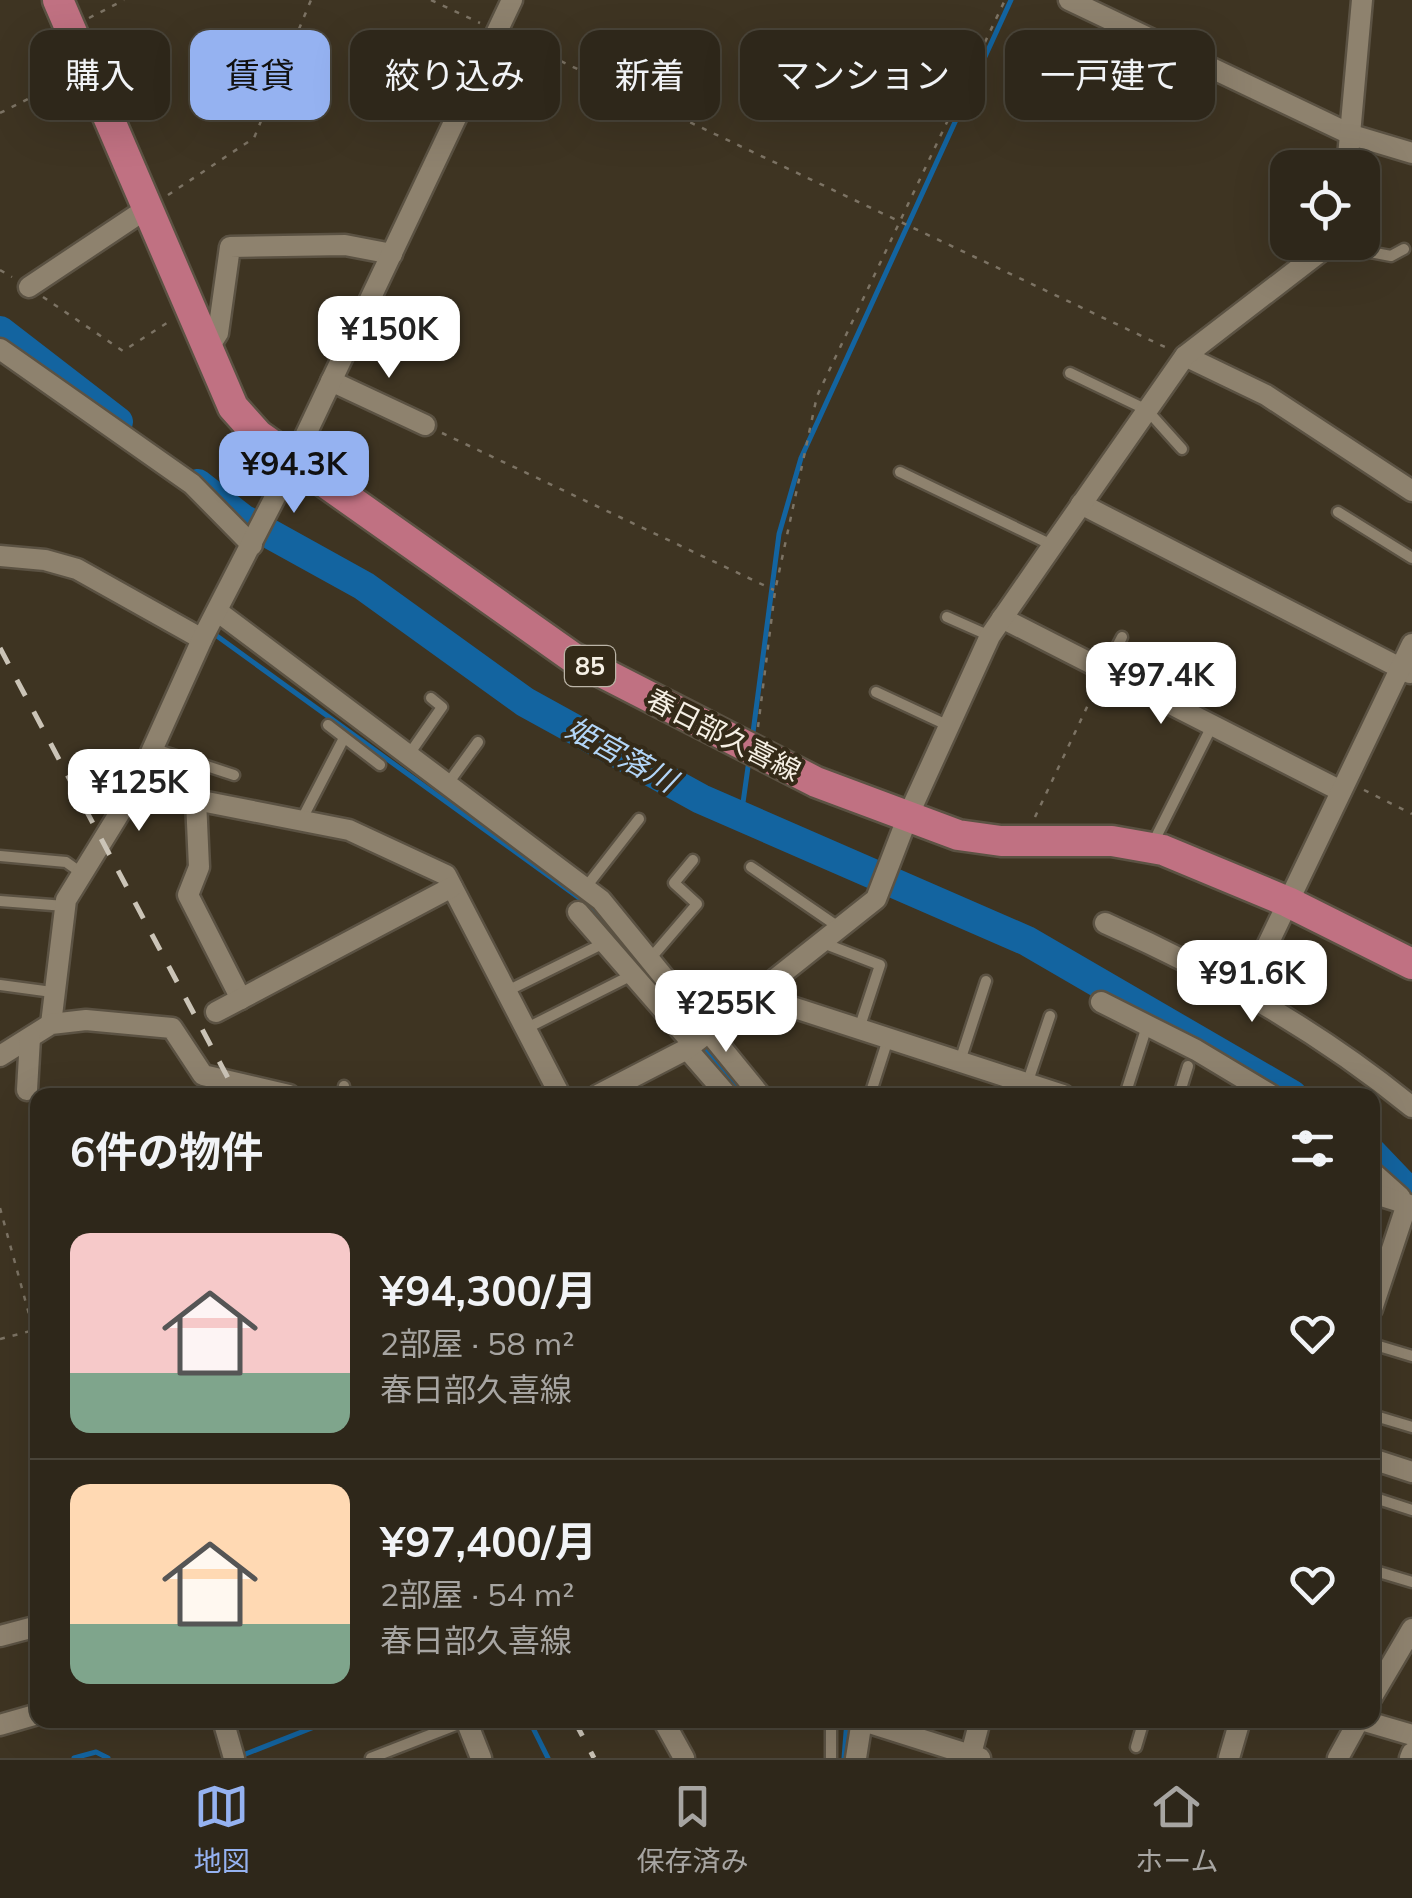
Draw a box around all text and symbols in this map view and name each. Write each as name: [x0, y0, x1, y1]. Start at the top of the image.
chip: 購入: [30, 30, 170, 120]
chip: 賃貸: [190, 30, 330, 120]
chip: 絞り込み: [350, 30, 560, 120]
chip: 新着: [580, 30, 720, 120]
chip: マンション: [740, 30, 985, 120]
chip: 一戸建て: [1005, 30, 1215, 120]
map controls: [1270, 150, 1380, 260]
button: locate: [1270, 150, 1380, 260]
pin: ¥150K: [319, 296, 459, 381]
text: ¥150K: [340, 308, 438, 348]
pin: ¥94.3K: [213, 431, 375, 516]
text: ¥94.3K: [241, 443, 347, 483]
pin: ¥97.4K: [1080, 642, 1242, 727]
road number: 85: [565, 646, 615, 686]
text: ¥97.4K: [1108, 654, 1214, 694]
street label: 春日部久喜線: [641, 681, 807, 788]
water label: 姫宮落川: [560, 708, 686, 801]
pin: ¥125K: [69, 749, 209, 834]
text: ¥125K: [90, 761, 188, 801]
pin: ¥91.6K: [1171, 940, 1333, 1025]
text: ¥91.6K: [1199, 952, 1305, 992]
pin: ¥255K: [656, 970, 796, 1055]
text: ¥255K: [677, 982, 775, 1022]
icon: filters: [1285, 1121, 1340, 1176]
text: 6件の物件: [70, 1125, 263, 1178]
text: ¥94,300/月: [380, 1264, 597, 1317]
icon: home: [150, 1273, 270, 1393]
icon: heart: [1285, 1306, 1340, 1361]
text: 2部屋 · 58 m²: [380, 1323, 574, 1363]
text: 春日部久喜線: [380, 1369, 572, 1409]
text: ¥97,400/月: [380, 1515, 597, 1568]
icon: home: [150, 1524, 270, 1644]
icon: heart: [1285, 1557, 1340, 1612]
text: 2部屋 · 54 m²: [380, 1574, 574, 1614]
text: 春日部久喜線: [380, 1620, 572, 1660]
tab: 地図: [193, 1779, 249, 1879]
tab: 保存済み: [636, 1779, 748, 1879]
tab: ホーム: [1135, 1779, 1219, 1879]

